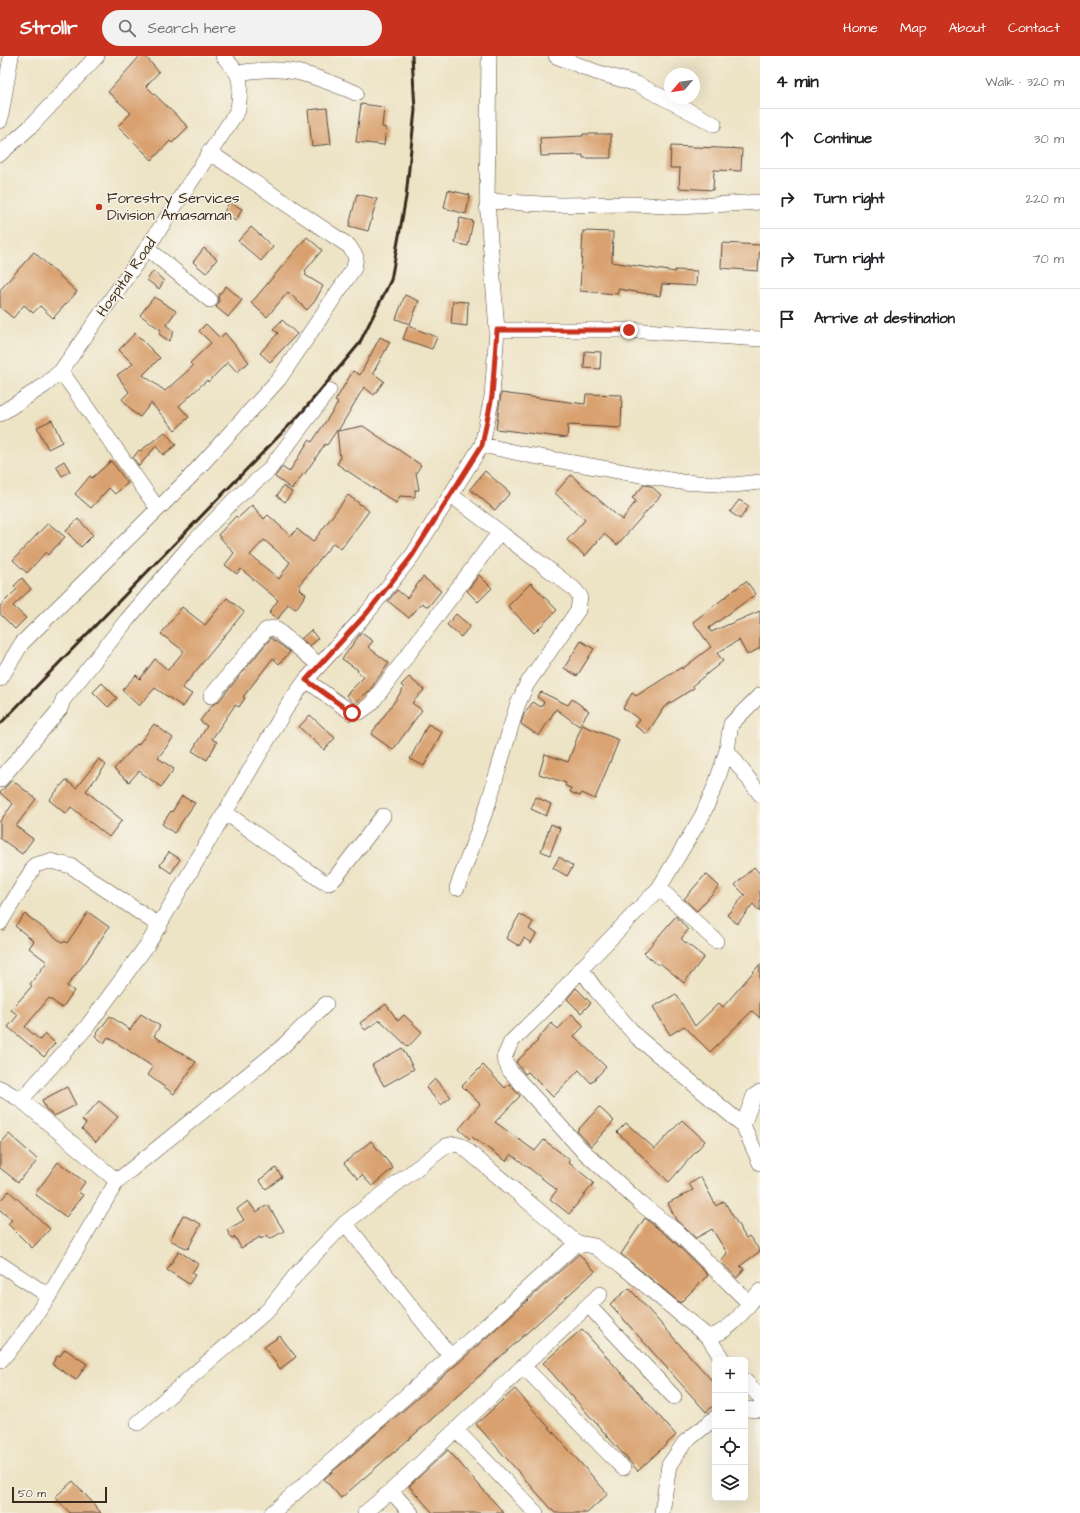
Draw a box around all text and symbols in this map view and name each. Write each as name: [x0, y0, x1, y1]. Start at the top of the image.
search box: [102, 10, 382, 46]
text: Strollr: [20, 15, 78, 42]
icon: search: [116, 17, 138, 39]
text: Search here: [148, 18, 236, 39]
text: Home: [843, 18, 878, 38]
text: Map: [900, 18, 926, 38]
text: About: [948, 18, 986, 38]
text: Contact: [1008, 18, 1060, 38]
north arrow: [664, 68, 700, 104]
text: 4 min: [776, 70, 819, 94]
text: Walk · 320 m: [985, 73, 1064, 91]
icon: ahead: [776, 128, 798, 150]
text: Continue: [814, 128, 872, 149]
text: 30 m: [1034, 130, 1064, 148]
place label: Forestry Services Division Amasaman: [107, 188, 240, 226]
icon: right: [776, 188, 798, 210]
text: Turn right: [814, 188, 885, 209]
text: 220 m: [1026, 190, 1064, 208]
marker: Forestry Services Division Amasaman: [94, 202, 104, 212]
street label: Hospital Road: [91, 233, 162, 321]
icon: right: [776, 248, 798, 270]
text: Turn right: [814, 248, 885, 269]
text: 70 m: [1032, 250, 1064, 268]
icon: arrive: [776, 308, 798, 330]
text: Arrive at destination: [814, 308, 955, 329]
route end: [620, 321, 638, 339]
route start: [343, 704, 361, 722]
map controls: [712, 1357, 748, 1501]
button: +: [712, 1357, 748, 1393]
button: −: [712, 1393, 748, 1429]
button: locate: [712, 1429, 748, 1465]
button: layers: [712, 1465, 748, 1501]
scale bar: [12, 1485, 107, 1504]
text: 50 m: [18, 1486, 46, 1501]

